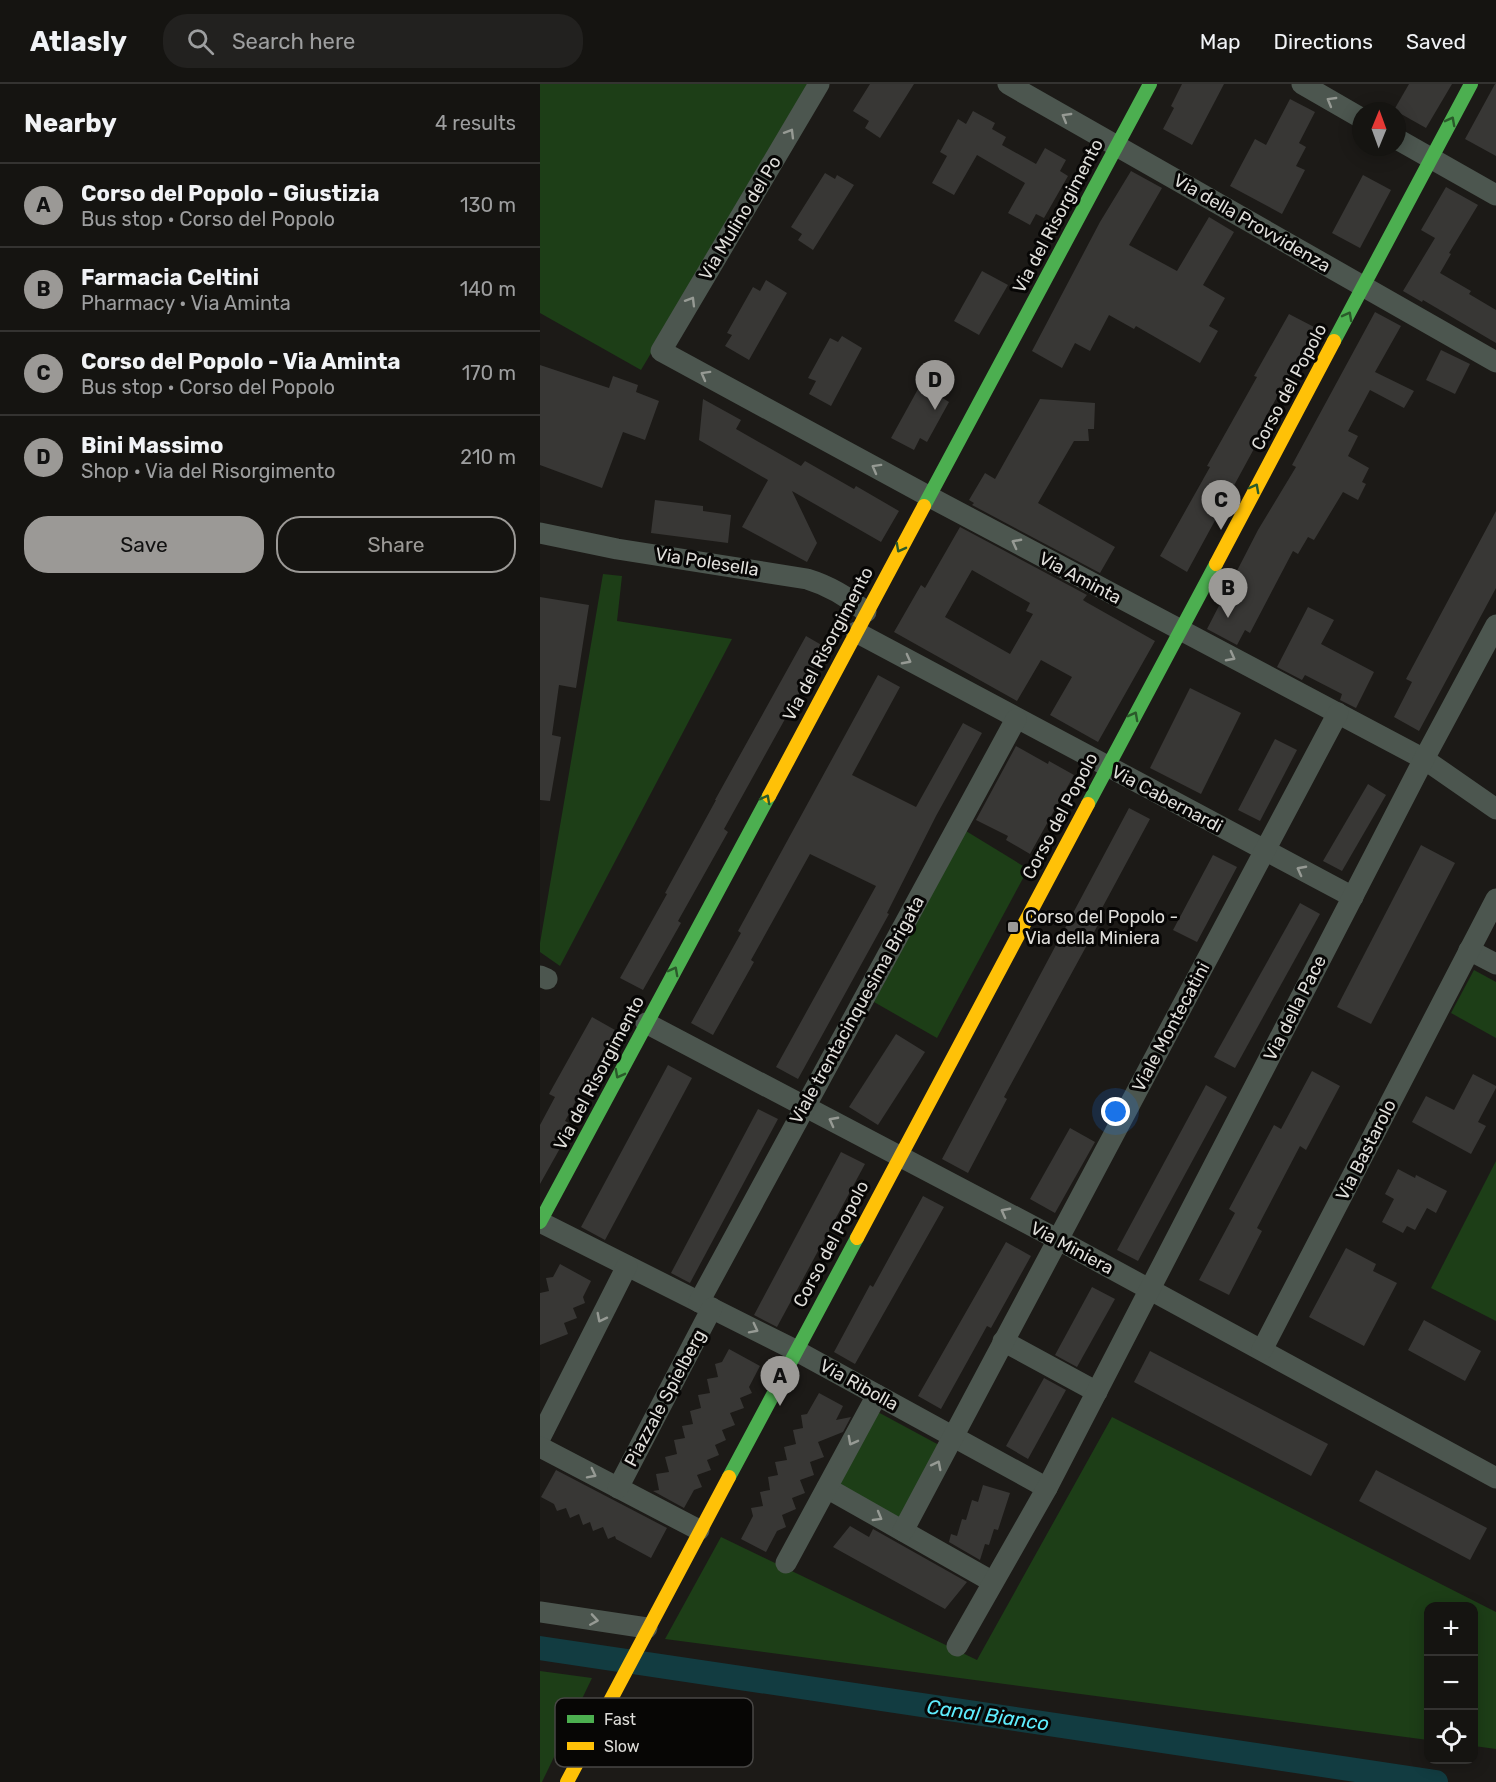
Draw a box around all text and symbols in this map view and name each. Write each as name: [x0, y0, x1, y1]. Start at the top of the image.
search box: [163, 14, 583, 68]
text: Atlasly: [30, 25, 127, 58]
icon: search: [184, 25, 217, 58]
text: Search here: [232, 28, 355, 55]
text: Map: [1200, 29, 1241, 54]
text: Directions: [1274, 29, 1373, 54]
text: Saved: [1406, 29, 1466, 54]
one-way arrow: [1327, 97, 1337, 108]
north arrow: [1352, 102, 1406, 156]
text: Nearby: [24, 108, 117, 139]
text: 4 results: [435, 111, 516, 135]
one-way arrow: [1062, 113, 1072, 124]
one-way arrow: [1444, 117, 1455, 127]
one-way arrow: [783, 129, 794, 139]
street label: Via del Risorgimento: [1008, 135, 1108, 297]
street label: Via Mulino del Po: [694, 152, 786, 284]
street label: Via della Provvidenza: [1170, 169, 1334, 277]
text: Corso del Popolo - Giustizia: [81, 180, 380, 207]
text: A: [36, 193, 51, 217]
text: 130 m: [460, 193, 516, 217]
text: Bus stop · Corso del Popolo: [81, 207, 335, 231]
text: Farmacia Celtini: [81, 264, 259, 291]
text: B: [36, 277, 51, 301]
text: 140 m: [460, 277, 516, 301]
text: Pharmacy · Via Aminta: [81, 291, 291, 315]
one-way arrow: [683, 297, 695, 307]
one-way arrow: [1341, 312, 1352, 322]
street label: Corso del Popolo: [1246, 320, 1332, 454]
text: Corso del Popolo - Via Aminta: [81, 348, 401, 375]
pin: D: [916, 360, 954, 410]
text: C: [36, 361, 51, 385]
text: 170 m: [462, 361, 516, 385]
one-way arrow: [701, 371, 711, 382]
text: Bus stop · Corso del Popolo: [81, 375, 335, 399]
text: Bini Massimo: [81, 432, 223, 459]
text: D: [36, 445, 51, 469]
text: 210 m: [460, 445, 516, 469]
text: Shop · Via del Risorgimento: [81, 459, 336, 483]
one-way arrow: [872, 464, 883, 475]
pin: C: [1202, 480, 1240, 530]
one-way arrow: [1248, 483, 1260, 494]
button: Save: [24, 516, 264, 573]
button: Share: [276, 516, 516, 573]
one-way arrow: [1012, 539, 1023, 551]
one-way arrow: [896, 541, 907, 552]
street label: Via Polesella: [654, 543, 760, 581]
street label: Via Aminta: [1035, 547, 1125, 609]
street label: Via del Risorgimento: [778, 563, 878, 725]
pin: B: [1208, 568, 1248, 618]
one-way arrow: [1225, 650, 1236, 662]
one-way arrow: [901, 653, 911, 664]
one-way arrow: [1127, 711, 1138, 722]
street label: Corso del Popolo: [1017, 749, 1103, 883]
street label: Via Cabernardi: [1108, 761, 1226, 837]
one-way arrow: [759, 795, 770, 806]
one-way arrow: [1297, 866, 1307, 877]
street label: Viale trentacinquesima Brigata: [785, 892, 929, 1128]
place label: Corso del Popolo - Via della Miniera: [1025, 906, 1178, 949]
marker: Corso del Popolo - Via della Miniera: [1006, 920, 1020, 934]
street label: Via della Pace: [1259, 951, 1331, 1065]
street label: Viale Montecatini: [1128, 958, 1214, 1096]
one-way arrow: [667, 967, 678, 977]
street label: Via del Risorgimento: [549, 992, 649, 1154]
one-way arrow: [615, 1068, 626, 1079]
street label: Via Bastarolo: [1331, 1096, 1401, 1204]
your location: [1101, 1097, 1130, 1126]
one-way arrow: [829, 1117, 839, 1128]
street label: Corso del Popolo: [788, 1177, 874, 1311]
one-way arrow: [1001, 1208, 1012, 1219]
street label: Via Miniera: [1027, 1217, 1117, 1279]
one-way arrow: [597, 1312, 608, 1322]
one-way arrow: [747, 1322, 758, 1333]
street label: Piazzale Spielberg: [620, 1326, 710, 1470]
street label: Via Ribolla: [816, 1354, 902, 1416]
pin: A: [760, 1356, 800, 1406]
one-way arrow: [848, 1435, 859, 1446]
one-way arrow: [930, 1461, 941, 1471]
one-way arrow: [586, 1467, 596, 1478]
one-way arrow: [871, 1510, 882, 1521]
map controls: [1424, 1602, 1478, 1764]
button: +: [1424, 1602, 1478, 1656]
one-way arrow: [589, 1613, 598, 1625]
button: −: [1424, 1656, 1478, 1710]
water label: Canal Bianco: [925, 1695, 1051, 1735]
legend: [555, 1698, 753, 1767]
text: Fast: [604, 1710, 636, 1729]
button: locate: [1424, 1710, 1478, 1764]
text: Slow: [604, 1737, 640, 1756]

